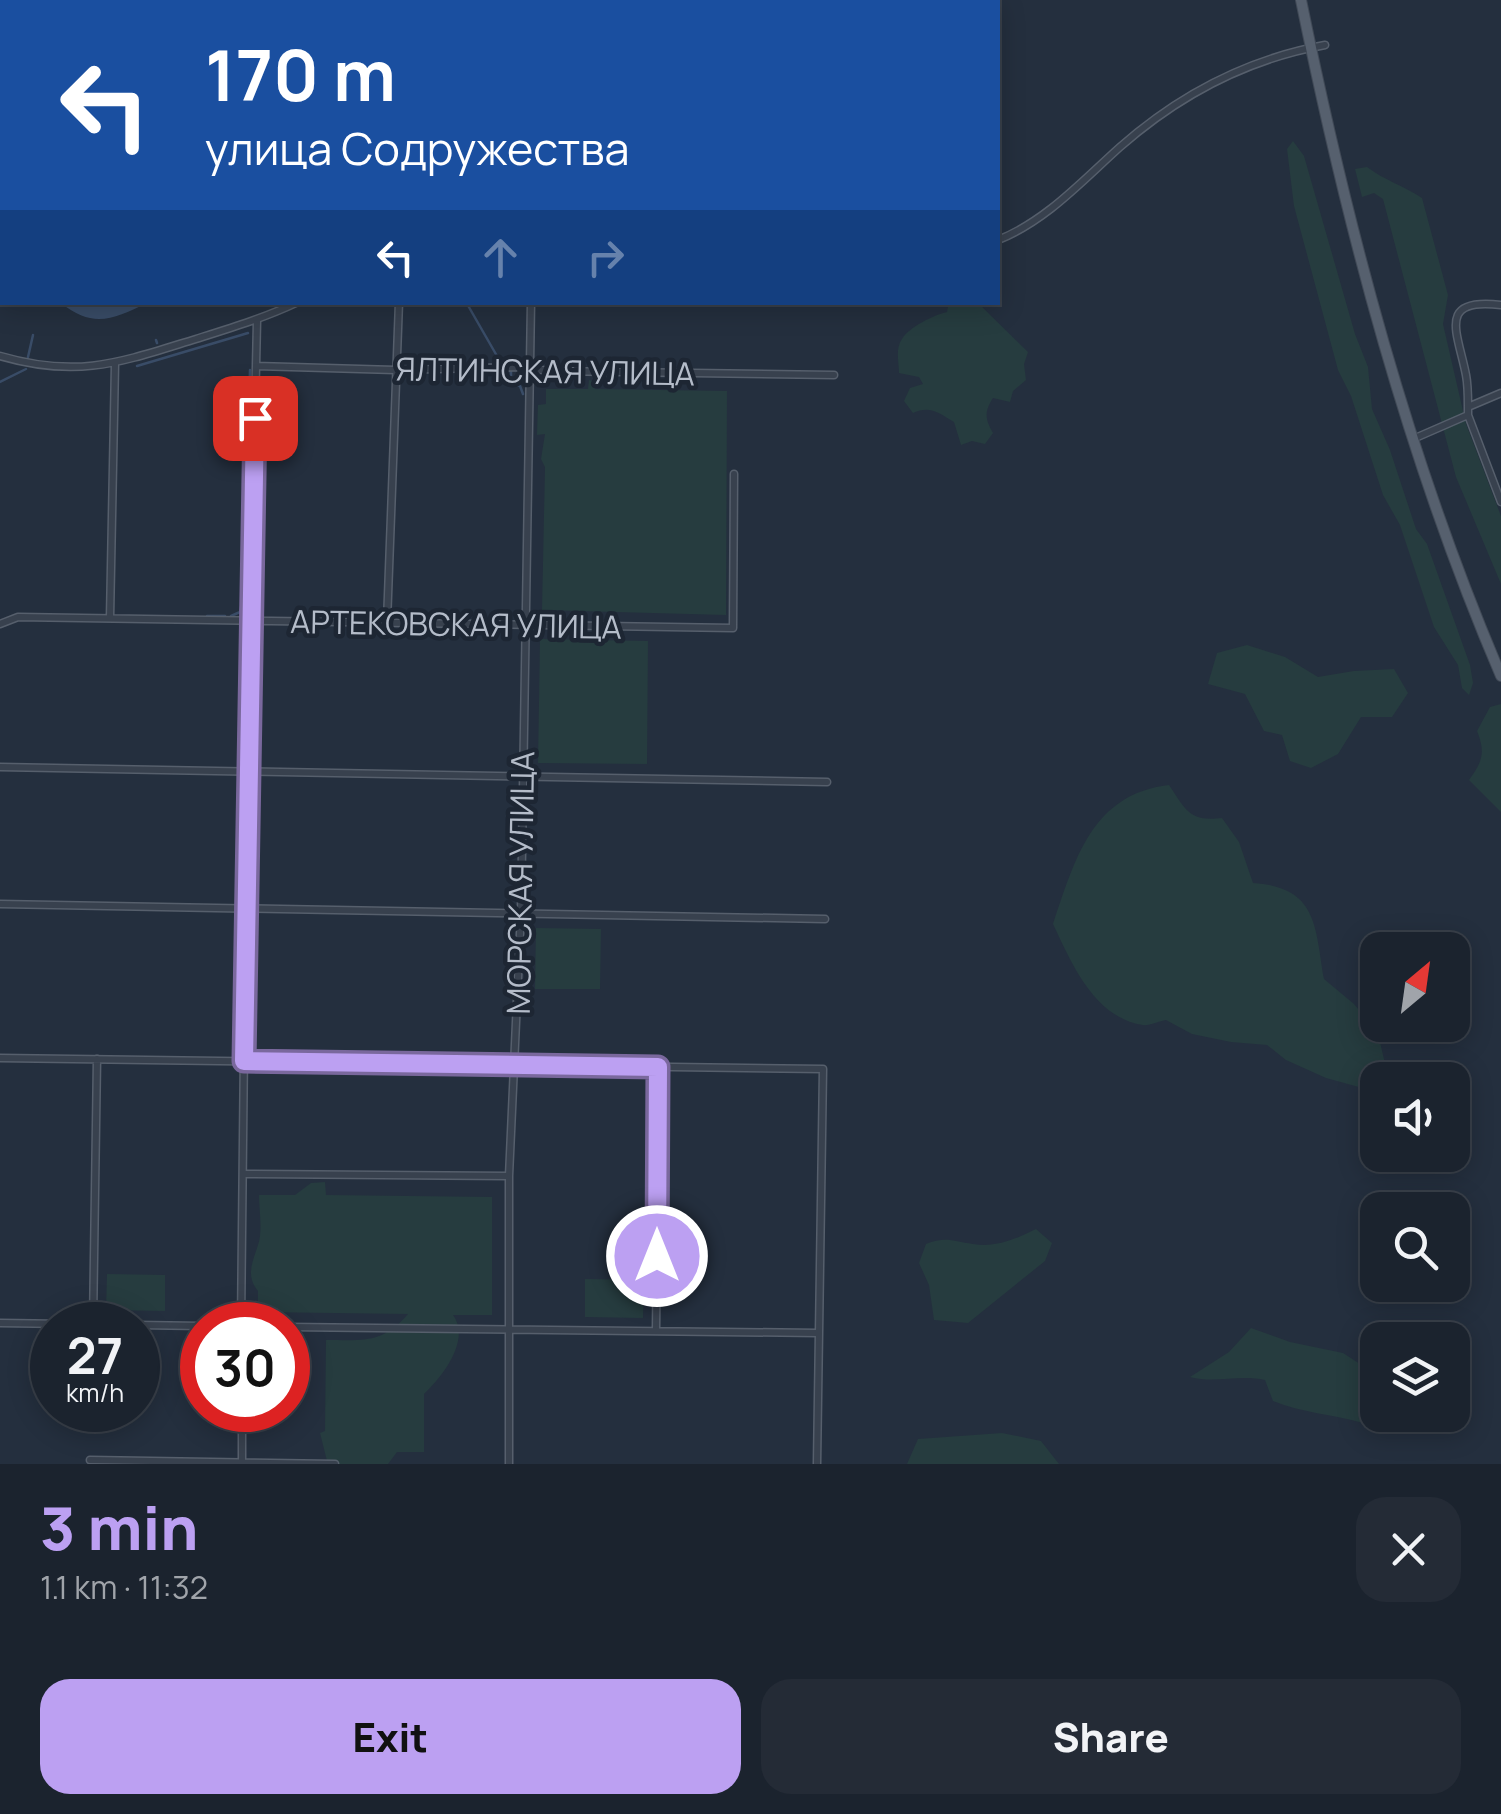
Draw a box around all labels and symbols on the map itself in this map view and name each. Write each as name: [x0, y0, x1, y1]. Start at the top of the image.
street label: ЯЛТИНСКАЯ УЛИЦА: [395, 346, 695, 396]
pin: [213, 376, 298, 461]
street label: АРТЕКОВСКАЯ УЛИЦА: [290, 599, 622, 649]
street label: МОРСКАЯ УЛИЦА: [496, 751, 544, 1015]
north arrow: [1360, 932, 1470, 1042]
position arrow: [605, 1204, 709, 1308]
speed limit sign: 30: [180, 1302, 310, 1432]

